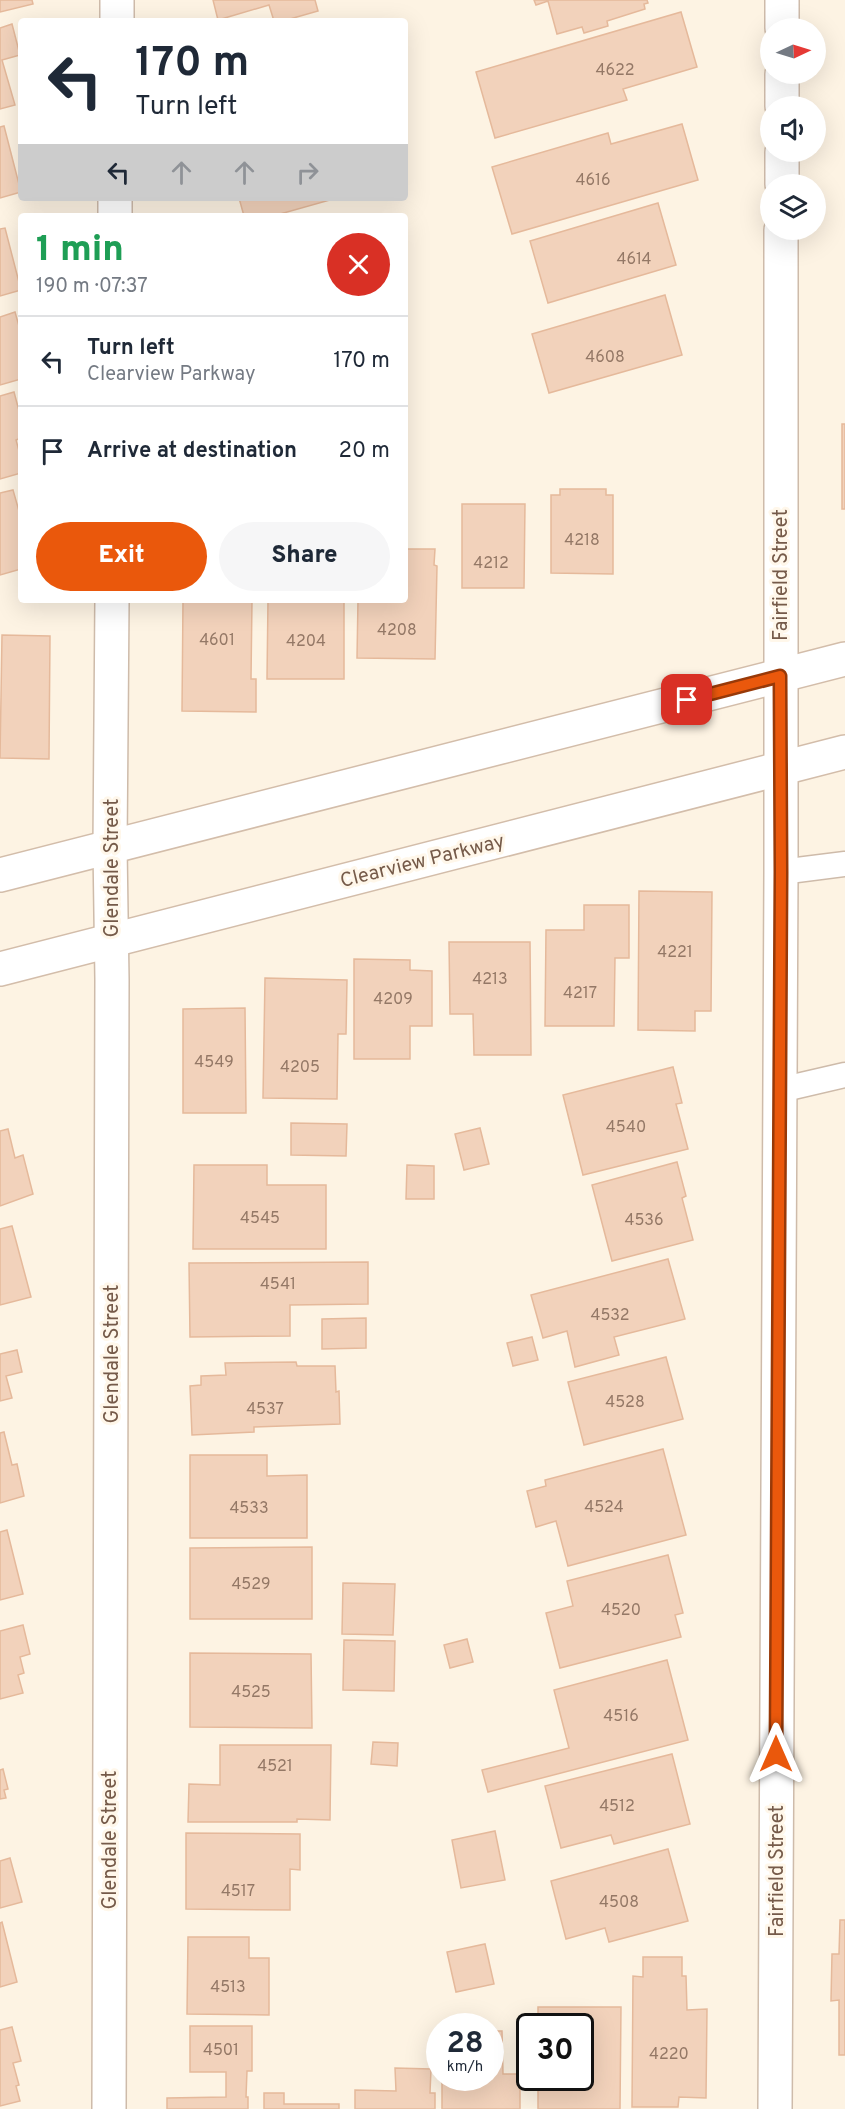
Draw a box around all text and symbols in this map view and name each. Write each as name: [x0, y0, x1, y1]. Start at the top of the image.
north arrow: [760, 18, 826, 84]
map controls: [760, 18, 826, 240]
text: 170 m: [135, 38, 249, 91]
icon: left: [36, 42, 114, 120]
house number: 4622: [595, 61, 635, 81]
text: Turn left: [135, 90, 237, 124]
button: sound: [760, 96, 826, 162]
icon: left: [102, 156, 135, 189]
icon: ahead: [165, 156, 198, 189]
icon: ahead: [228, 156, 261, 189]
icon: right: [291, 156, 324, 189]
house number: 4616: [575, 171, 611, 191]
button: layers: [760, 174, 826, 240]
text: 1 min: [36, 228, 124, 274]
button: close: [327, 233, 390, 296]
house number: 4614: [616, 250, 652, 270]
text: 190 m · 07:37: [36, 274, 148, 300]
text: Turn left: [87, 335, 175, 362]
icon: left: [36, 345, 69, 378]
text: 170 m: [333, 348, 390, 375]
house number: 4608: [585, 348, 625, 368]
text: Clearview Parkway: [87, 362, 256, 388]
icon: arrive: [36, 435, 69, 468]
text: Arrive at destination: [87, 438, 297, 465]
text: 20 m: [339, 438, 390, 465]
street label: Fairfield Street: [769, 509, 795, 641]
button: Exit: [36, 522, 207, 591]
button: Share: [219, 522, 390, 591]
house number: 4218: [564, 531, 600, 551]
house number: 4212: [473, 554, 509, 574]
house number: 4208: [377, 621, 417, 641]
house number: 4601: [199, 631, 235, 651]
house number: 4204: [286, 632, 326, 652]
pin: [661, 674, 712, 725]
icon: arrive: [670, 683, 703, 716]
street label: Glendale Street: [100, 798, 126, 938]
street label: Clearview Parkway: [338, 829, 507, 895]
house number: 4221: [657, 943, 693, 963]
house number: 4213: [472, 970, 508, 990]
house number: 4217: [563, 984, 597, 1004]
house number: 4209: [373, 990, 413, 1010]
house number: 4549: [194, 1053, 234, 1073]
house number: 4205: [280, 1058, 320, 1078]
house number: 4540: [606, 1118, 646, 1138]
house number: 4545: [240, 1209, 280, 1229]
house number: 4536: [624, 1211, 664, 1231]
house number: 4541: [260, 1275, 296, 1295]
street label: Glendale Street: [100, 1284, 126, 1424]
house number: 4532: [591, 1306, 629, 1326]
house number: 4528: [605, 1393, 645, 1413]
house number: 4537: [246, 1400, 284, 1420]
house number: 4524: [584, 1498, 624, 1518]
house number: 4533: [229, 1499, 269, 1519]
house number: 4529: [231, 1575, 271, 1595]
house number: 4520: [601, 1601, 641, 1621]
house number: 4525: [231, 1683, 271, 1703]
house number: 4516: [603, 1707, 639, 1727]
position arrow: [744, 1722, 808, 1786]
house number: 4521: [257, 1757, 293, 1777]
street label: Glendale Street: [98, 1770, 124, 1910]
house number: 4512: [599, 1797, 635, 1817]
street label: Fairfield Street: [765, 1805, 791, 1937]
house number: 4517: [221, 1882, 255, 1902]
house number: 4508: [599, 1893, 639, 1913]
house number: 4513: [210, 1978, 246, 1998]
speed limit sign: 30: [516, 2013, 594, 2091]
text: 28: [446, 2026, 484, 2063]
house number: 4501: [203, 2041, 239, 2061]
house number: 4220: [649, 2045, 689, 2065]
text: km/h: [447, 2058, 483, 2077]

